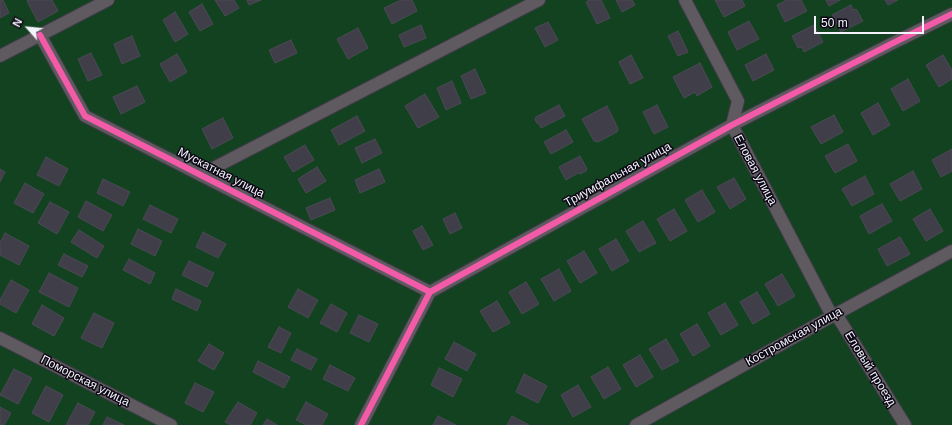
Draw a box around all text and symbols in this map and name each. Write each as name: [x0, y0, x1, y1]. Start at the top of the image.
north arrow: [8, 8, 48, 48]
scale bar: [816, 8, 926, 34]
text: N: [10, 16, 24, 29]
text: 50 m: [821, 16, 848, 30]
street label: Еловая улица: [730, 132, 780, 208]
street label: Триумфальная улица: [562, 140, 674, 210]
street label: Мускатная улица: [175, 145, 267, 201]
street label: Костромская улица: [743, 305, 845, 369]
street label: Еловый проезд: [841, 329, 899, 409]
street label: Поморская улица: [38, 352, 132, 410]

